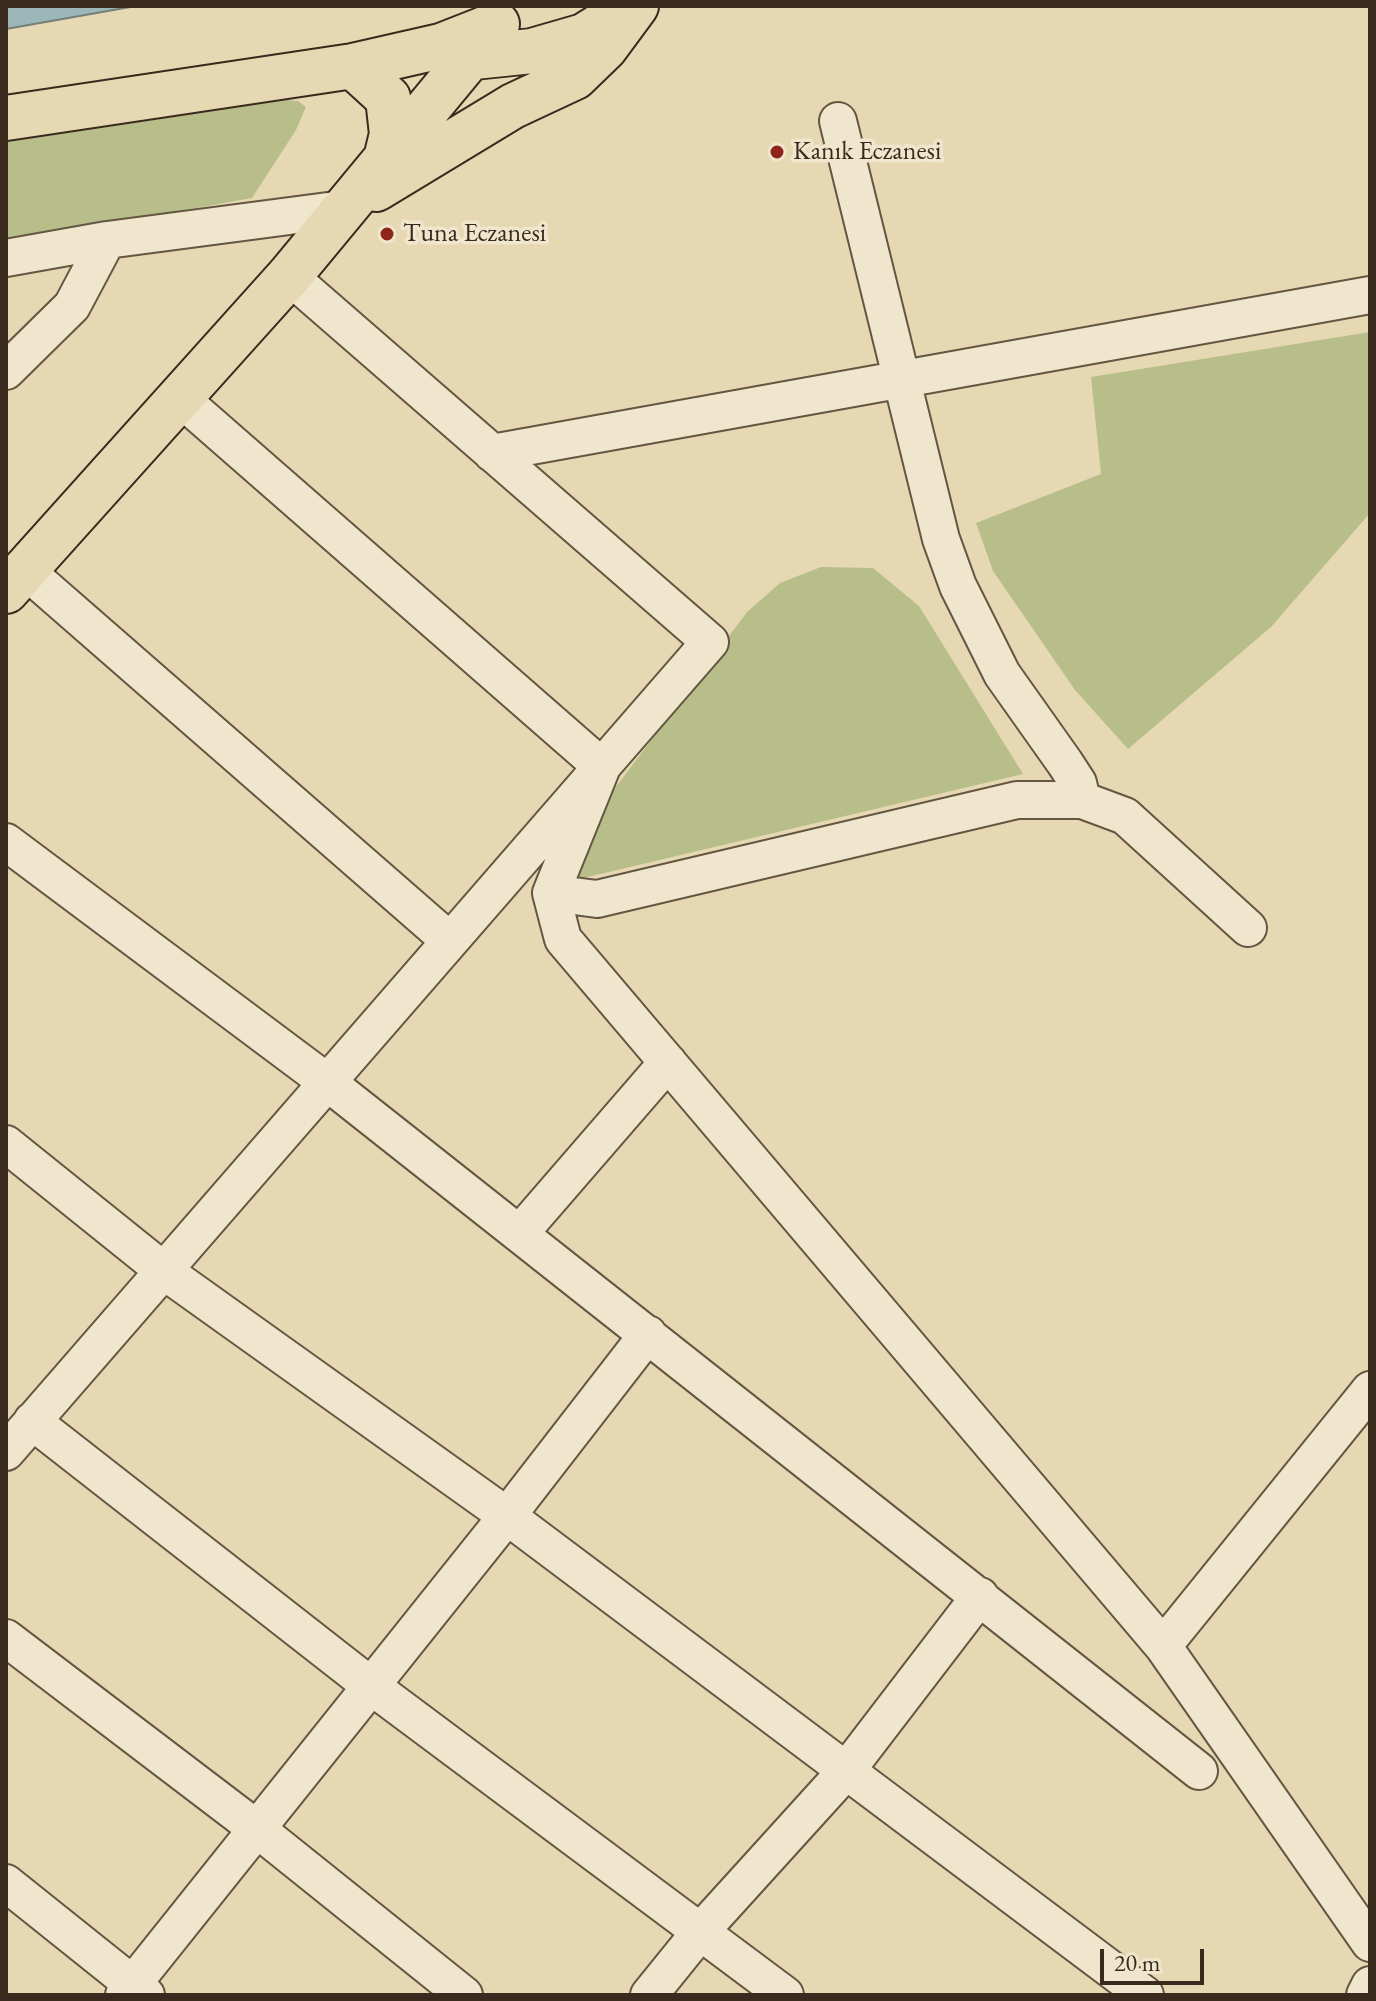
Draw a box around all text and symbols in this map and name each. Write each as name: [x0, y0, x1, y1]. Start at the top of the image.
place label: Kanık Eczanesi: [793, 136, 941, 168]
marker: Kanık Eczanesi: [768, 143, 786, 161]
place label: Tuna Eczanesi: [403, 218, 546, 250]
marker: Tuna Eczanesi: [378, 225, 396, 243]
scale bar: [1104, 1933, 1208, 1983]
text: 20 m: [1114, 1947, 1161, 1978]

